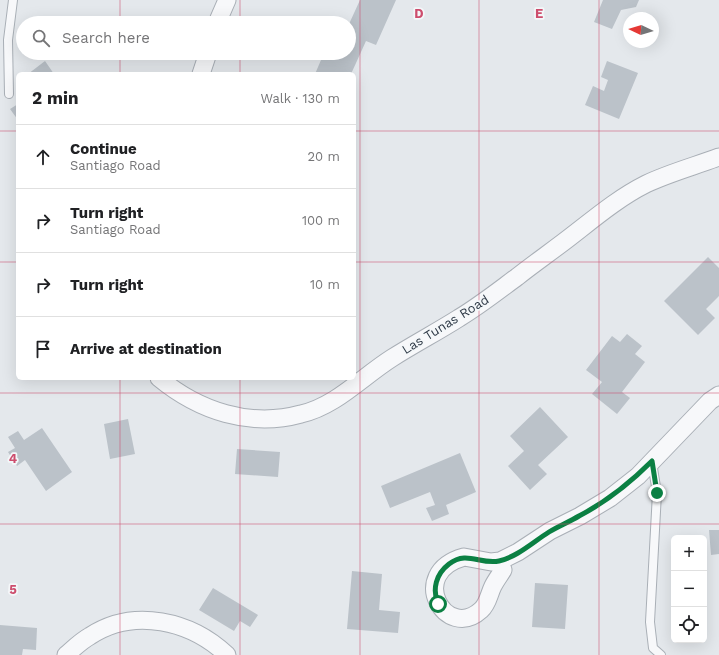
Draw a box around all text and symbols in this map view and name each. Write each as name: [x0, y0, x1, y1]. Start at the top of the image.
text: D: [414, 6, 424, 21]
text: E: [535, 6, 543, 21]
north arrow: [623, 12, 659, 48]
search box: [16, 16, 356, 60]
icon: search: [30, 27, 52, 49]
text: Search here: [62, 29, 150, 47]
text: 2 min: [32, 88, 78, 108]
text: Walk · 130 m: [261, 91, 340, 106]
text: Continue: [70, 140, 137, 158]
icon: ahead: [32, 146, 54, 168]
text: 20 m: [308, 149, 340, 164]
text: Santiago Road: [70, 158, 161, 173]
text: Turn right: [70, 204, 143, 222]
icon: right: [32, 210, 54, 232]
text: 100 m: [302, 213, 340, 228]
text: Santiago Road: [70, 222, 161, 237]
icon: right: [32, 274, 54, 296]
text: Turn right: [70, 276, 143, 294]
text: 10 m: [310, 277, 340, 292]
street label: Las Tunas Road: [399, 292, 491, 357]
icon: arrive: [32, 338, 54, 360]
text: Arrive at destination: [70, 340, 222, 358]
text: 4: [9, 451, 18, 466]
route end: [648, 484, 666, 502]
map controls: [671, 535, 707, 643]
button: +: [671, 535, 707, 571]
button: −: [671, 571, 707, 607]
text: 5: [9, 582, 17, 597]
route start: [429, 595, 447, 613]
button: locate: [671, 607, 707, 643]

